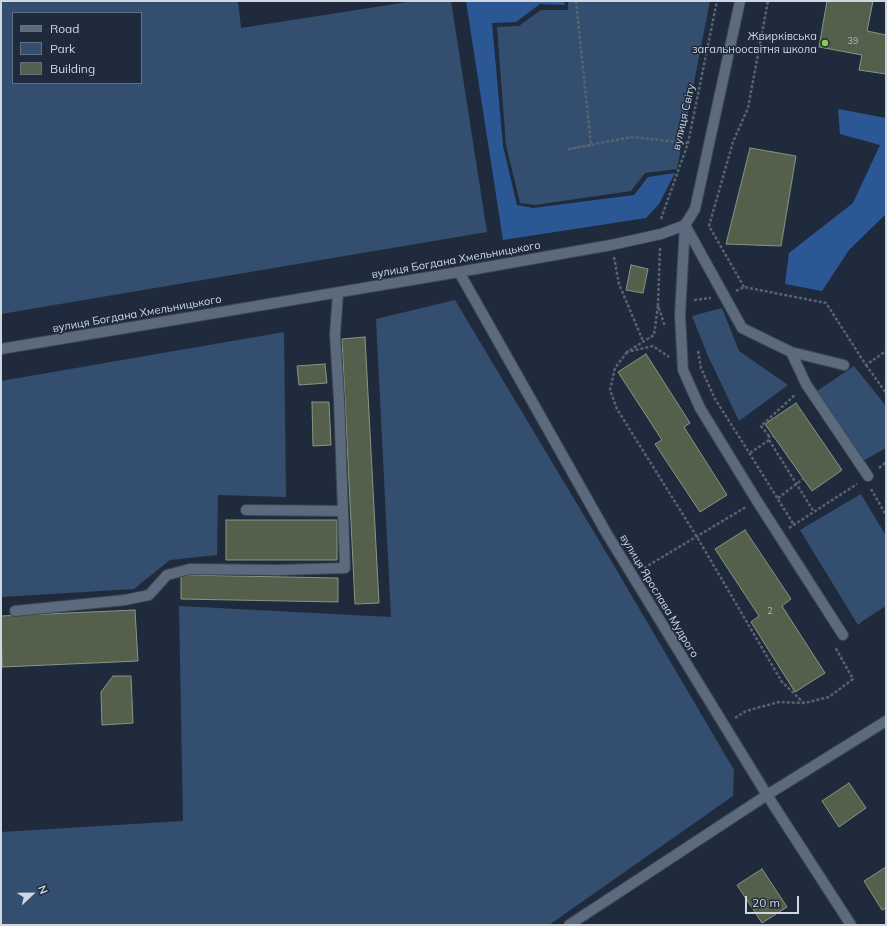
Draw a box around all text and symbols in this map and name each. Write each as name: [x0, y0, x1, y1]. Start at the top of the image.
legend: [12, 12, 142, 84]
text: Road: [50, 21, 79, 36]
place label: Жвирківська загальноосвітня школа: [692, 30, 817, 56]
house number: 39: [848, 36, 858, 46]
marker: Жвирківська загальноосвітня школа: [820, 38, 830, 48]
text: Park: [50, 41, 75, 56]
text: Building: [50, 61, 95, 76]
street label: вулиця Світу: [670, 83, 698, 151]
street label: вулиця Богдана Хмельницького: [370, 239, 542, 281]
street label: вулиця Богдана Хмельницького: [51, 293, 223, 335]
street label: вулиця Ярослава Мудрого: [617, 532, 701, 660]
house number: 2: [767, 606, 773, 616]
north arrow: [12, 874, 52, 914]
text: N: [35, 883, 51, 896]
scale bar: [747, 888, 801, 914]
text: 20 m: [752, 895, 780, 910]

